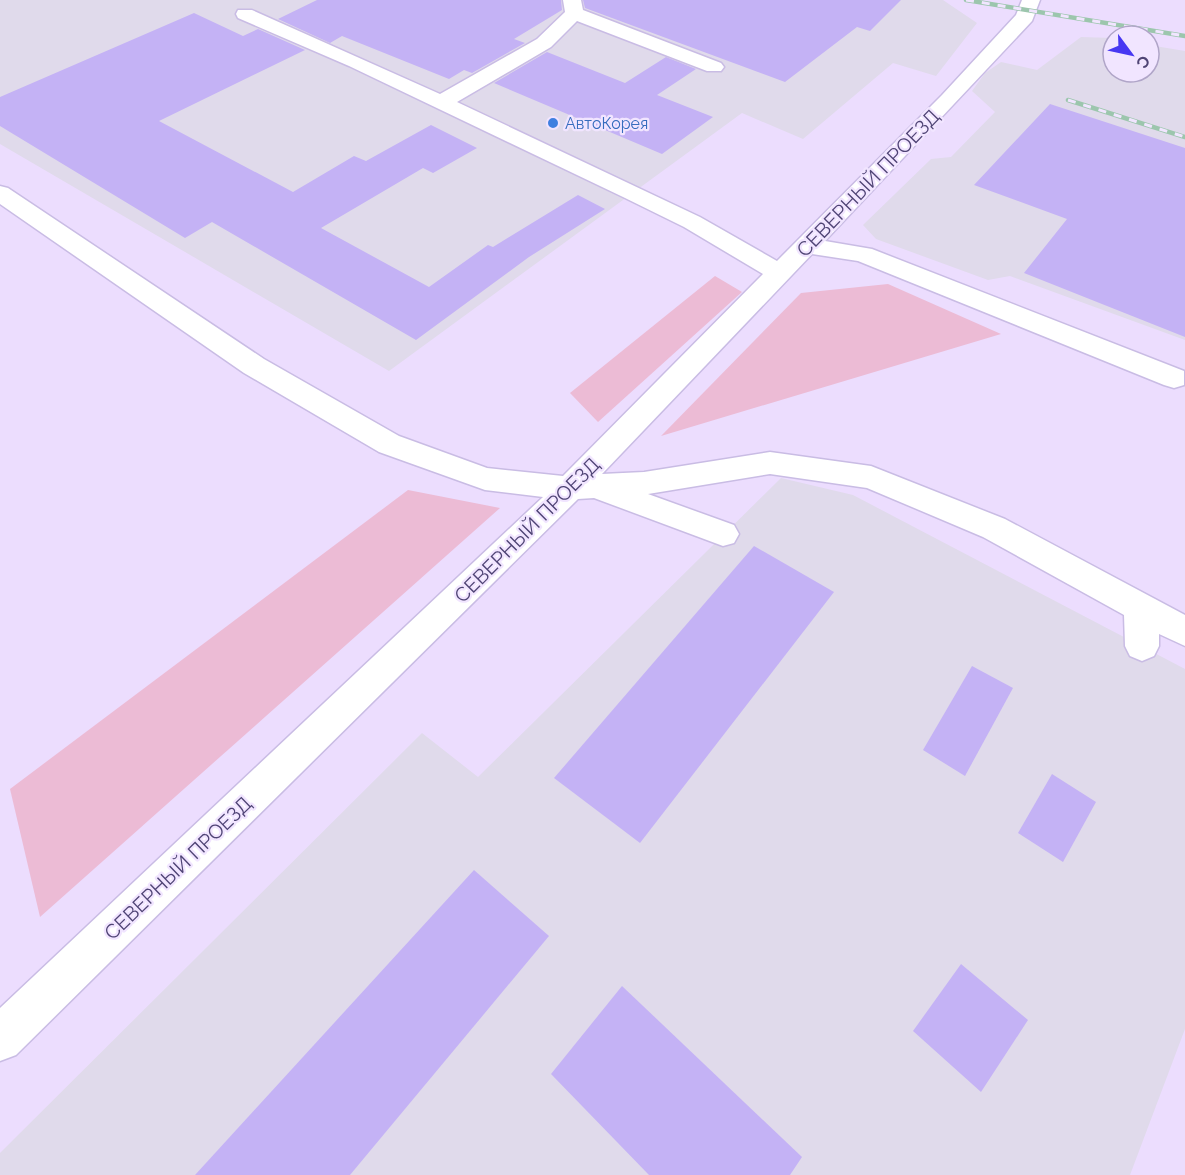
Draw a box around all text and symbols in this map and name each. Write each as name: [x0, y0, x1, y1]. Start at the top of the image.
north arrow: [1101, 24, 1161, 84]
text: С: [1132, 52, 1154, 72]
street label: СЕВЕРНЫЙ ПРОЕЗД: [791, 104, 945, 262]
place label: АвтоКорея: [565, 114, 648, 133]
marker: АвтоКорея: [546, 116, 560, 130]
street label: СЕВЕРНЫЙ ПРОЕЗД: [449, 452, 605, 608]
street label: СЕВЕРНЫЙ ПРОЕЗД: [99, 791, 257, 945]

